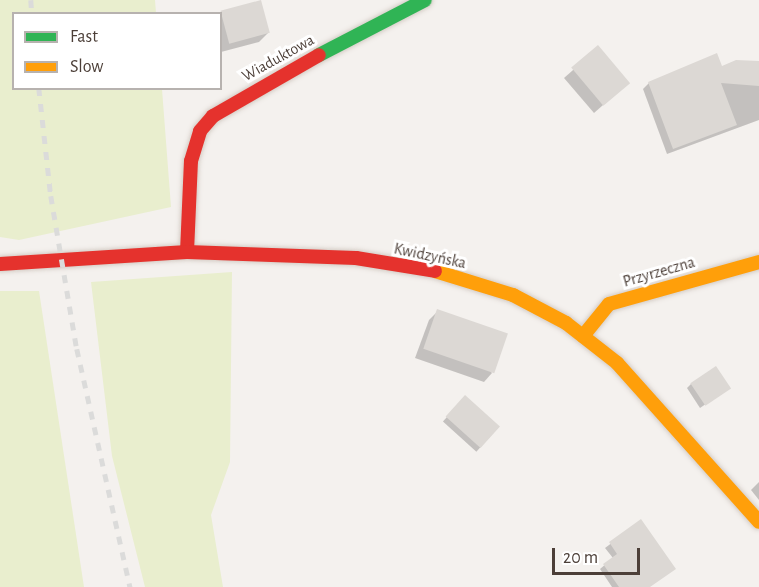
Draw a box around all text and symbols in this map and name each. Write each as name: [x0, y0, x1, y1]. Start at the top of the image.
legend: [12, 12, 222, 90]
text: Fast: [70, 28, 98, 46]
street label: Wiaduktowa: [238, 30, 318, 86]
text: Slow: [70, 58, 103, 76]
street label: Kwidzyńska: [392, 239, 468, 273]
street label: Przyrzeczna: [621, 253, 697, 291]
scale bar: [555, 536, 644, 574]
text: 20 m: [563, 549, 598, 567]

